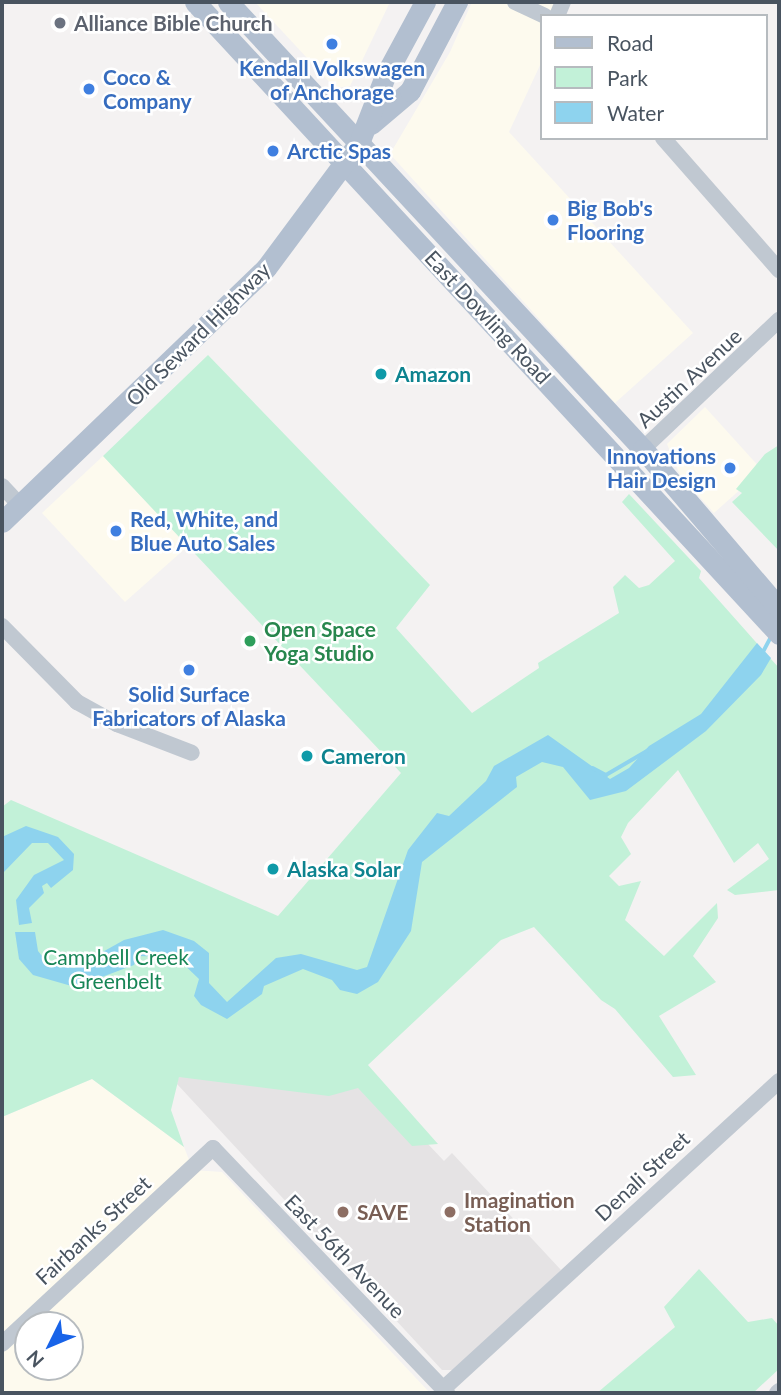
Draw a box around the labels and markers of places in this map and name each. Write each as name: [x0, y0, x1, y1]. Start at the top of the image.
place label: Alliance Bible Church: [74, 10, 273, 36]
marker: Alliance Bible Church: [52, 15, 68, 31]
marker: Kendall Volkswagen of Anchorage: [324, 36, 340, 52]
place label: Kendall Volkswagen of Anchorage: [239, 55, 425, 105]
place label: Coco & Company: [103, 64, 192, 114]
marker: Coco & Company: [81, 81, 97, 97]
place label: Arctic Spas: [287, 138, 391, 164]
marker: Arctic Spas: [265, 143, 281, 159]
place label: Big Bob's Flooring: [567, 195, 653, 245]
marker: Big Bob's Flooring: [545, 212, 561, 228]
place label: Amazon: [395, 361, 471, 387]
marker: Amazon: [373, 366, 389, 382]
place label: Innovations Hair Design: [607, 443, 716, 493]
marker: Innovations Hair Design: [722, 460, 738, 476]
place label: Red, White, and Blue Auto Sales: [130, 506, 278, 556]
marker: Red, White, and Blue Auto Sales: [108, 523, 124, 539]
place label: Open Space Yoga Studio: [264, 616, 376, 666]
marker: Open Space Yoga Studio: [242, 633, 258, 649]
marker: Solid Surface Fabricators of Alaska: [181, 662, 197, 678]
place label: Solid Surface Fabricators of Alaska: [92, 681, 286, 731]
place label: Cameron: [321, 743, 406, 769]
marker: Cameron: [299, 748, 315, 764]
place label: Alaska Solar: [287, 856, 401, 882]
marker: Alaska Solar: [265, 861, 281, 877]
place label: Imagination Station: [464, 1187, 575, 1237]
place label: SAVE: [357, 1199, 408, 1225]
marker: SAVE: [335, 1204, 351, 1220]
marker: Imagination Station: [442, 1204, 458, 1220]

